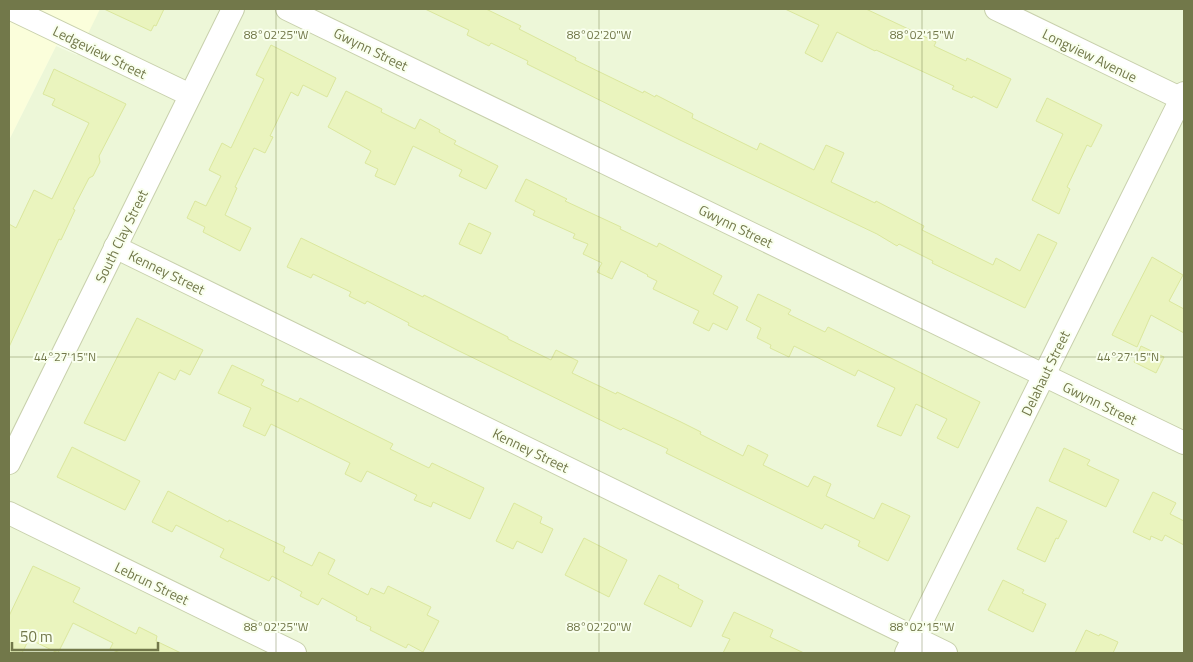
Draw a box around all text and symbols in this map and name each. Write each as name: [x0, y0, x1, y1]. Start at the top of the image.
street label: Ledgeview Street: [50, 20, 150, 84]
street label: Gwynn Street: [330, 22, 412, 76]
street label: Longview Avenue: [1039, 23, 1141, 87]
text: 88°02'25"W: [244, 25, 309, 44]
text: 88°02'20"W: [567, 25, 632, 44]
text: 88°02'15"W: [890, 25, 955, 44]
street label: South Clay Street: [89, 186, 153, 286]
street label: Gwynn Street: [695, 199, 777, 253]
street label: Kenney Street: [125, 244, 209, 300]
street label: Delahaut Street: [1015, 327, 1075, 419]
text: 44°27'15"N: [34, 347, 96, 366]
text: 44°27'15"N: [1097, 347, 1159, 366]
street label: Gwynn Street: [1059, 376, 1141, 430]
street label: Kenney Street: [489, 422, 573, 478]
street label: Lebrun Street: [111, 556, 193, 610]
text: 88°02'25"W: [244, 617, 309, 636]
text: 88°02'20"W: [567, 617, 632, 636]
text: 88°02'15"W: [890, 617, 955, 636]
scale bar: [12, 620, 159, 652]
text: 50 m: [20, 625, 53, 648]

